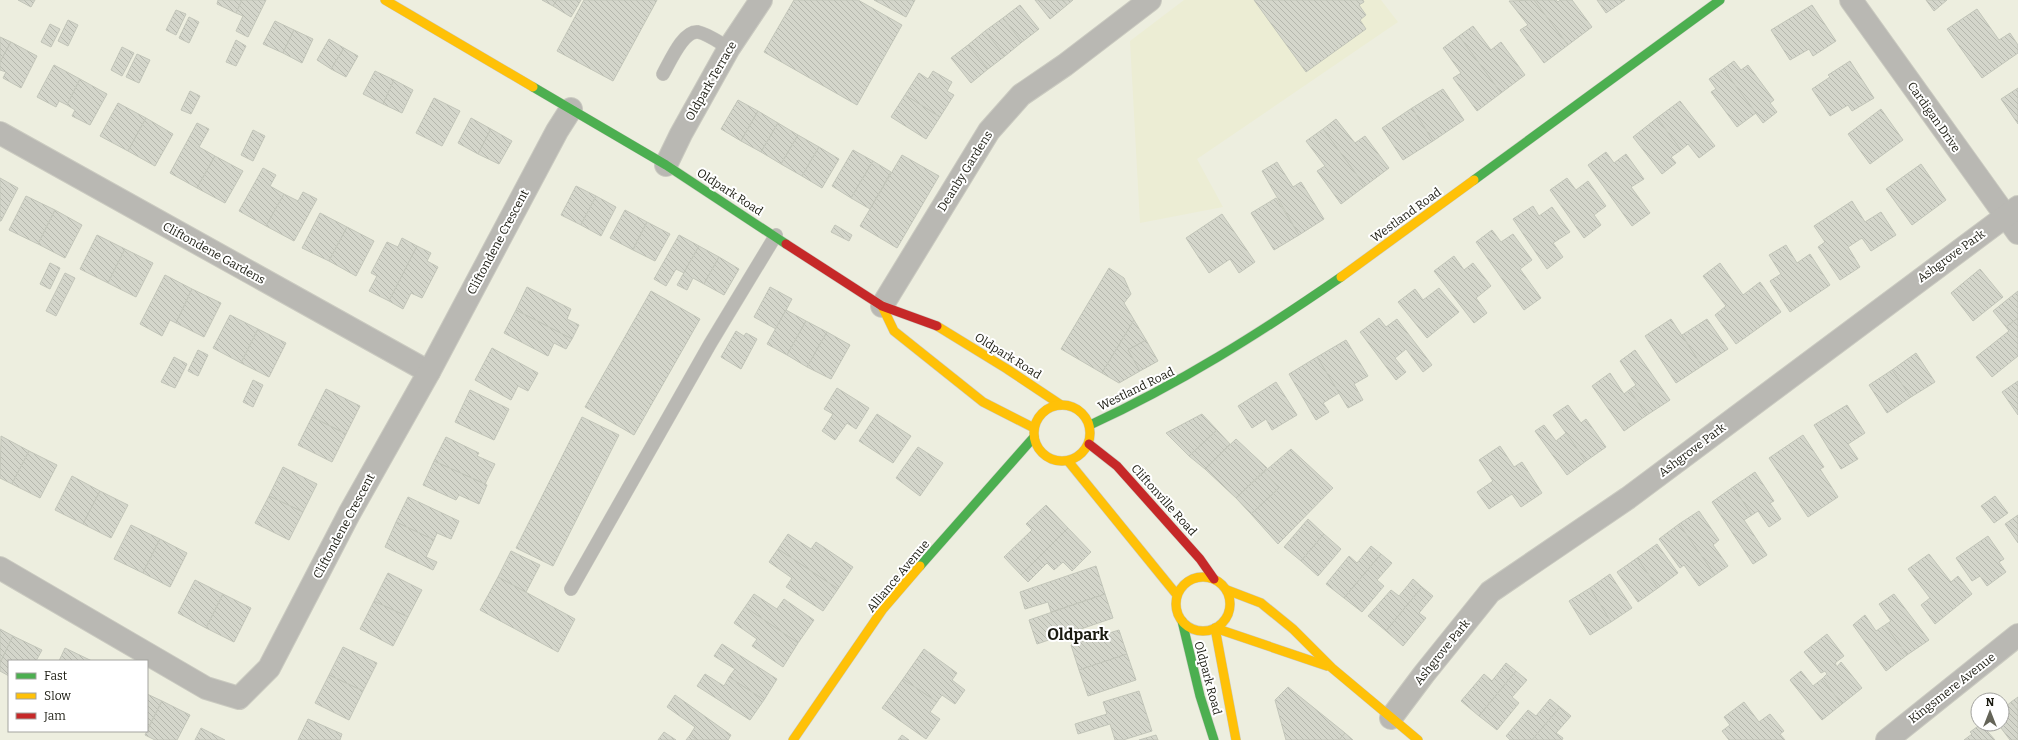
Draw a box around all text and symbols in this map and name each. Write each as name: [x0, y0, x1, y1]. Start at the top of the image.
street label: Oldpark Terrace: [683, 39, 739, 123]
street label: Cardigan Drive: [1905, 79, 1963, 155]
street label: Deanby Gardens: [935, 128, 995, 214]
street label: Oldpark Road: [694, 166, 766, 218]
street label: Westland Road: [1368, 185, 1444, 245]
street label: Cliftondene Crescent: [464, 187, 532, 297]
street label: Cliftondene Gardens: [160, 219, 268, 287]
street label: Ashgrove Park: [1914, 227, 1988, 285]
street label: Oldpark Road: [972, 330, 1044, 382]
street label: Westland Road: [1096, 364, 1176, 414]
street label: Ashgrove Park: [1656, 420, 1728, 480]
street label: Cliftonville Road: [1128, 461, 1200, 539]
street label: Cliftondene Crescent: [310, 471, 378, 581]
street label: Alliance Avenue: [864, 537, 932, 615]
street label: Ashgrove Park: [1411, 616, 1473, 688]
district label: Oldpark: [1047, 625, 1109, 644]
street label: Oldpark Road: [1191, 640, 1225, 716]
street label: Kingsmere Avenue: [1906, 650, 1998, 726]
legend: [8, 660, 148, 732]
text: Fast: [44, 669, 68, 683]
text: Slow: [44, 689, 71, 703]
north arrow: [1970, 692, 2010, 732]
text: N: [1986, 696, 1995, 709]
text: Jam: [43, 709, 66, 723]

